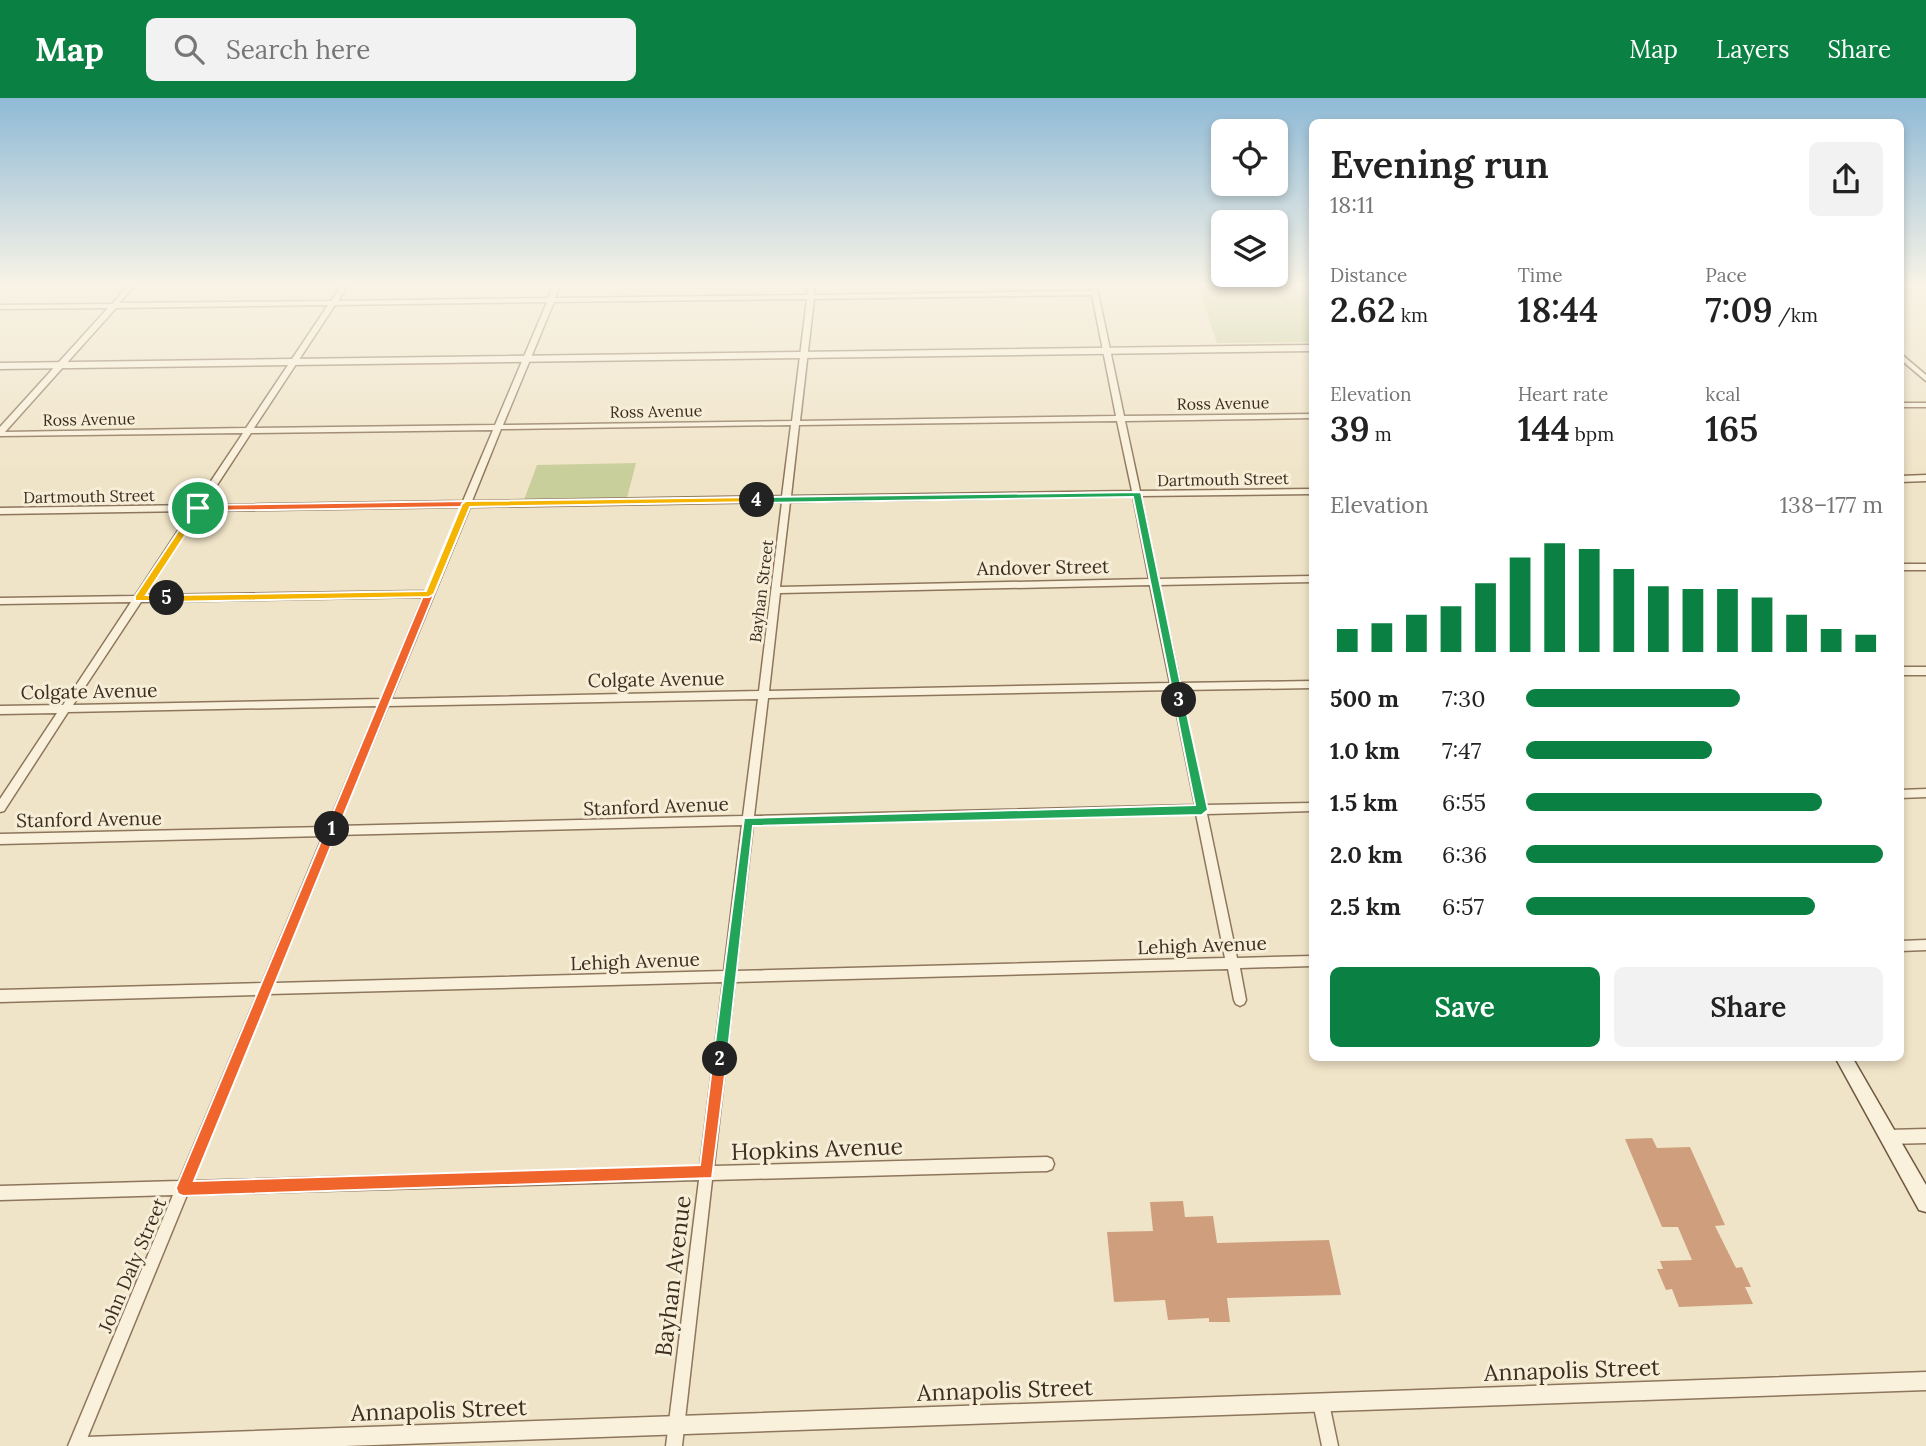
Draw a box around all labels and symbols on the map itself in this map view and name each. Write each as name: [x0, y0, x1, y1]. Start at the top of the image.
street label: Ross Avenue: [1177, 392, 1270, 414]
street label: Ross Avenue: [610, 400, 703, 422]
street label: Ross Avenue: [43, 408, 136, 430]
street label: Dartmouth Street: [1157, 468, 1290, 490]
pin: [168, 478, 228, 538]
pin: 4: [740, 482, 774, 518]
street label: Dartmouth Street: [23, 485, 156, 507]
street label: Bayhan Street: [745, 538, 777, 644]
street label: Andover Street: [975, 554, 1110, 580]
pin: 5: [150, 580, 184, 616]
street label: Colgate Avenue: [587, 666, 725, 692]
street label: Colgate Avenue: [20, 678, 158, 704]
pin: 3: [1162, 682, 1196, 718]
street label: Stanford Avenue: [583, 791, 729, 821]
street label: Stanford Avenue: [16, 806, 162, 832]
pin: 1: [314, 812, 350, 846]
street label: Lehigh Avenue: [1137, 931, 1267, 959]
street label: Lehigh Avenue: [570, 947, 700, 975]
pin: 2: [702, 1042, 738, 1076]
street label: Hopkins Avenue: [730, 1131, 904, 1166]
street label: John Daly Street: [92, 1194, 171, 1337]
street label: Bayhan Avenue: [648, 1194, 697, 1358]
street label: Annapolis Street: [1483, 1352, 1661, 1387]
street label: Annapolis Street: [916, 1372, 1094, 1407]
street label: Annapolis Street: [350, 1392, 528, 1427]

